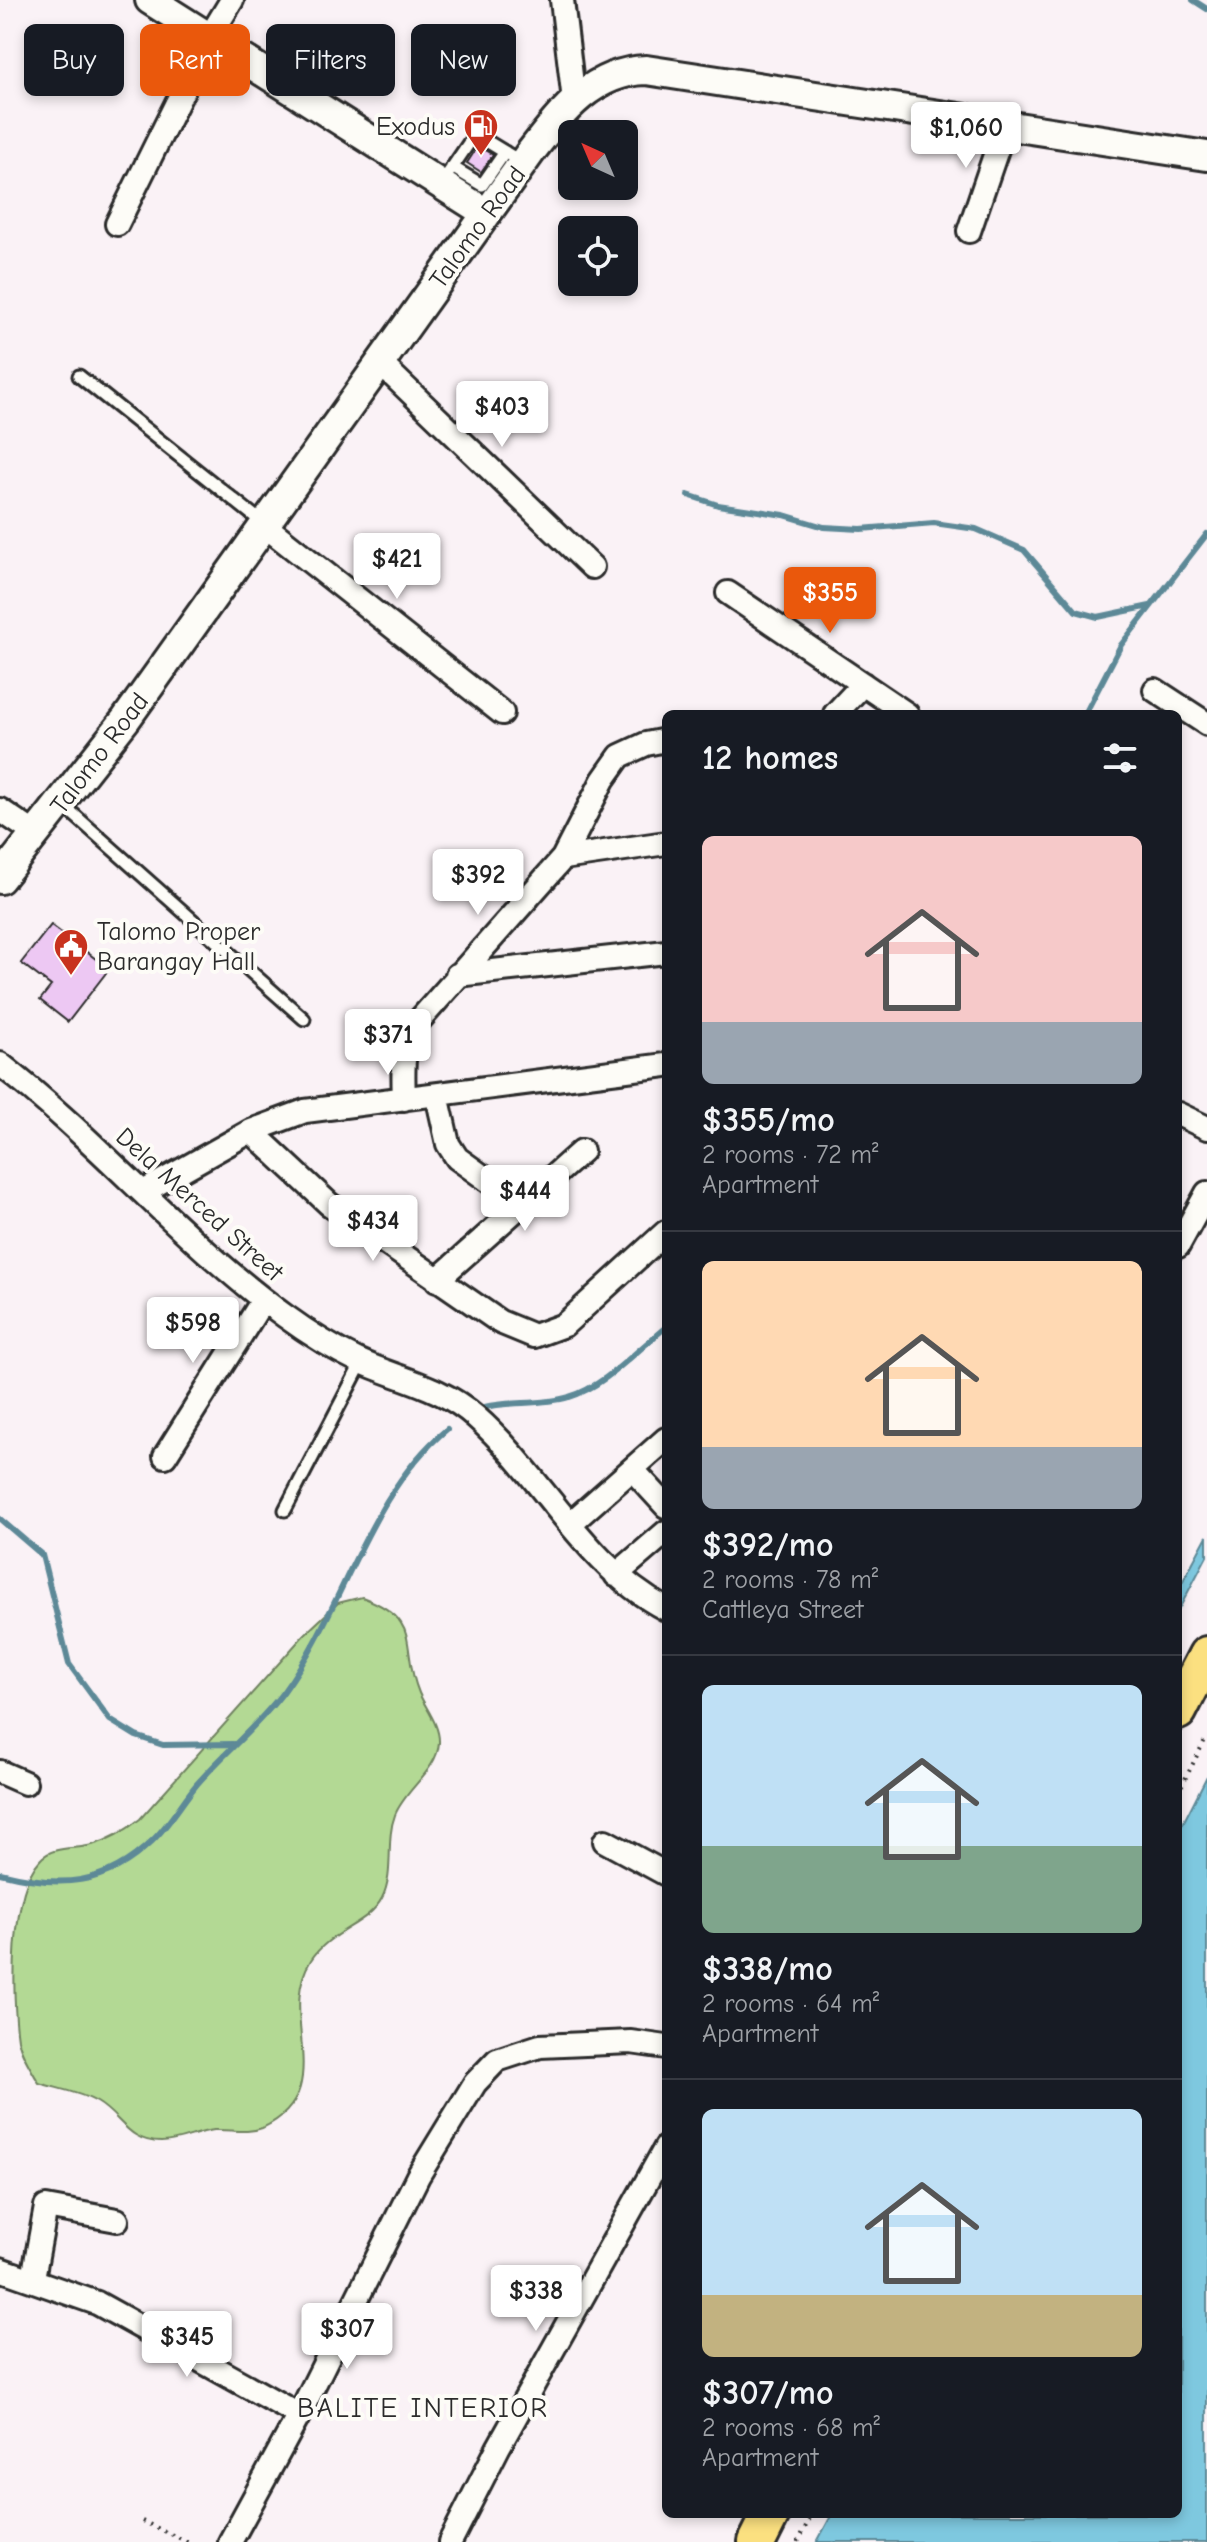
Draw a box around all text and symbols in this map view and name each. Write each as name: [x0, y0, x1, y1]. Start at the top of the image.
chip: Buy: [24, 24, 124, 96]
chip: Rent: [140, 24, 250, 96]
chip: Filters: [266, 24, 395, 96]
chip: New: [411, 24, 516, 96]
pin: $1,060: [901, 102, 1031, 170]
fuel station icon: Exodus: [462, 107, 500, 157]
place label: Exodus: [376, 112, 455, 142]
text: $1,060: [929, 113, 1003, 143]
north arrow: [558, 120, 638, 200]
map controls: [558, 120, 638, 296]
street label: Talomo Road: [423, 160, 532, 295]
button: locate: [558, 216, 638, 296]
pin: $403: [455, 381, 549, 449]
text: $403: [474, 392, 530, 422]
pin: $421: [350, 533, 444, 601]
text: $421: [371, 544, 423, 574]
pin: $355: [783, 567, 877, 635]
text: $355: [802, 578, 858, 608]
street label: Talomo Road: [44, 687, 155, 820]
icon: filters: [1098, 736, 1142, 780]
text: 12 homes: [702, 738, 838, 778]
pin: $392: [431, 849, 525, 917]
text: $392: [450, 860, 506, 890]
icon: home: [850, 888, 994, 1032]
place label: Talomo Proper Barangay Hall: [97, 917, 261, 977]
public building icon: Talomo Proper Barangay Hall: [52, 927, 90, 977]
pin: $371: [341, 1009, 435, 1077]
text: $371: [363, 1020, 413, 1050]
text: $355/mo: [702, 1100, 835, 1140]
street label: Dela Merced Street: [110, 1122, 290, 1289]
text: 2 rooms · 72 m²: [702, 1140, 879, 1170]
pin: $444: [478, 1165, 572, 1233]
text: Apartment: [702, 1170, 818, 1200]
text: $444: [499, 1176, 551, 1206]
pin: $434: [326, 1195, 420, 1263]
text: $434: [347, 1206, 399, 1236]
pin: $598: [146, 1297, 240, 1365]
text: $598: [165, 1308, 221, 1338]
icon: home: [850, 1313, 994, 1457]
text: $392/mo: [702, 1525, 833, 1565]
text: 2 rooms · 78 m²: [702, 1565, 878, 1595]
text: Cattleya Street: [702, 1595, 863, 1625]
icon: home: [850, 1737, 994, 1881]
text: $338/mo: [702, 1949, 833, 1989]
text: 2 rooms · 64 m²: [702, 1989, 879, 2019]
text: Apartment: [702, 2019, 818, 2049]
icon: home: [850, 2161, 994, 2305]
pin: $338: [489, 2265, 583, 2333]
text: $338: [509, 2276, 563, 2306]
pin: $307: [300, 2303, 394, 2371]
pin: $345: [140, 2311, 234, 2379]
text: $307: [319, 2314, 375, 2344]
text: $345: [160, 2322, 214, 2352]
text: $307/mo: [702, 2373, 834, 2413]
district label: BALITE INTERIOR: [297, 2392, 549, 2424]
text: 2 rooms · 68 m²: [702, 2413, 880, 2443]
text: Apartment: [702, 2443, 818, 2473]

